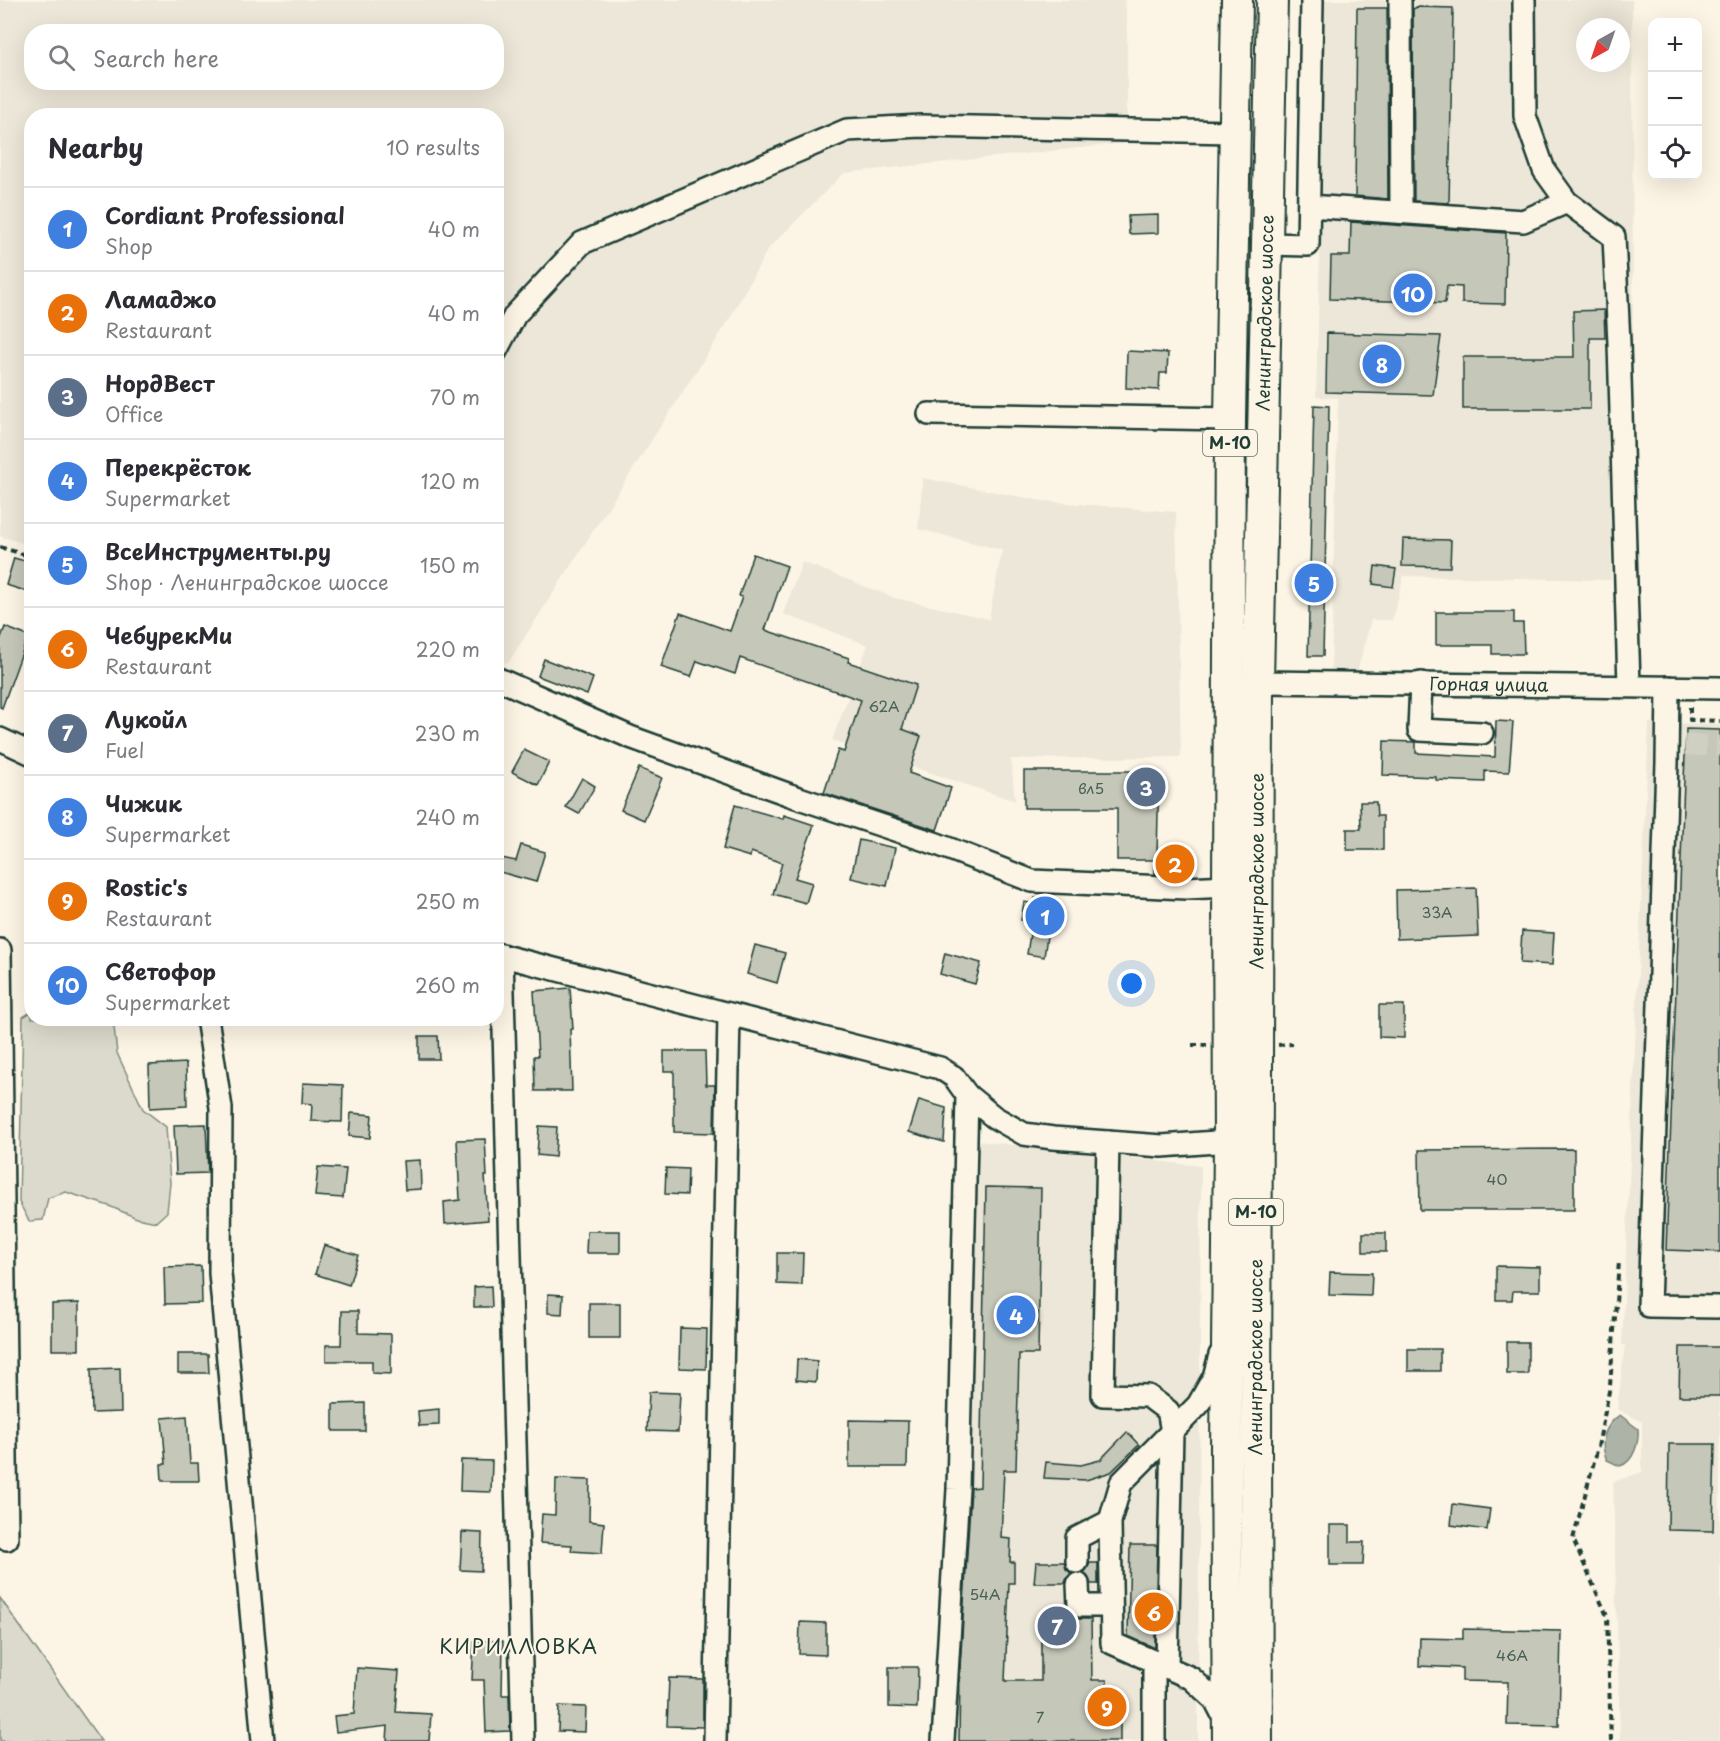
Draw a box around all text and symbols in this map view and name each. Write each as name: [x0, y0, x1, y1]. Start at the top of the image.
north arrow: [1576, 18, 1630, 72]
map controls: [1648, 18, 1702, 180]
button: +: [1648, 18, 1702, 72]
search box: [24, 24, 504, 90]
icon: search: [45, 41, 78, 74]
text: Search here: [93, 41, 219, 74]
button: −: [1648, 72, 1702, 126]
button: locate: [1648, 126, 1702, 180]
text: Nearby: [48, 128, 143, 167]
text: 10 results: [386, 132, 480, 162]
text: Cordiant Professional: [105, 198, 345, 231]
text: 1: [63, 214, 72, 244]
text: 40 m: [428, 214, 480, 244]
street label: Ленинградское шоссе: [1249, 215, 1280, 411]
text: Shop: [105, 231, 153, 261]
pin: 10: [1394, 270, 1432, 316]
text: Ламаджо: [105, 282, 216, 315]
text: 2: [60, 298, 75, 328]
text: 40 m: [428, 298, 480, 328]
text: Restaurant: [105, 315, 212, 345]
pin: 8: [1362, 342, 1402, 386]
text: НордВест: [105, 366, 215, 399]
text: 3: [61, 382, 74, 412]
text: 70 m: [430, 382, 480, 412]
text: Office: [105, 399, 163, 429]
road number: М-10: [1203, 430, 1257, 456]
text: Перекрёсток: [105, 450, 251, 483]
text: 4: [61, 466, 74, 496]
text: 120 m: [421, 466, 480, 496]
text: Supermarket: [105, 483, 231, 513]
text: ВсеИнструменты.ру: [105, 534, 331, 567]
text: 5: [61, 550, 74, 580]
text: 150 m: [420, 550, 480, 580]
pin: 5: [1294, 560, 1334, 606]
text: Shop · Ленинградское шоссе: [105, 567, 389, 597]
text: ЧебурекМи: [105, 618, 233, 651]
text: 6: [60, 634, 75, 664]
text: 220 m: [416, 634, 480, 664]
text: Restaurant: [105, 651, 212, 681]
street label: Горная улица: [1429, 669, 1549, 698]
house number: 62А: [868, 694, 900, 717]
text: Лукойл: [105, 702, 188, 735]
text: 7: [62, 718, 73, 748]
text: 230 m: [415, 718, 480, 748]
text: Fuel: [105, 735, 144, 765]
pin: 3: [1126, 764, 1166, 810]
street label: Ленинградское шоссе: [1242, 773, 1270, 969]
house number: вл5: [1078, 776, 1104, 799]
text: Чижик: [105, 786, 182, 819]
text: 8: [61, 802, 74, 832]
text: 240 m: [415, 802, 480, 832]
text: Supermarket: [105, 819, 231, 849]
pin: 2: [1156, 842, 1194, 886]
text: Rostic's: [105, 870, 188, 903]
text: 9: [62, 886, 73, 916]
text: 250 m: [416, 886, 480, 916]
pin: 1: [1026, 894, 1064, 938]
house number: 33А: [1421, 900, 1453, 923]
text: Restaurant: [105, 903, 212, 933]
text: Светофор: [105, 954, 216, 987]
your location: [1117, 969, 1146, 998]
text: 10: [55, 970, 80, 1000]
text: 260 m: [415, 970, 480, 1000]
text: Supermarket: [105, 987, 231, 1017]
house number: 40: [1487, 1167, 1507, 1190]
road number: М-10: [1229, 1199, 1283, 1225]
street label: Ленинградское шоссе: [1241, 1259, 1268, 1455]
pin: 4: [996, 1292, 1036, 1338]
house number: 54А: [969, 1582, 1001, 1605]
pin: 6: [1134, 1590, 1174, 1634]
pin: 7: [1038, 1604, 1076, 1648]
district label: КИРИЛЛОВКА: [439, 1631, 599, 1661]
house number: 46А: [1496, 1643, 1528, 1666]
pin: 9: [1088, 1684, 1126, 1730]
house number: 7: [1036, 1705, 1045, 1728]

